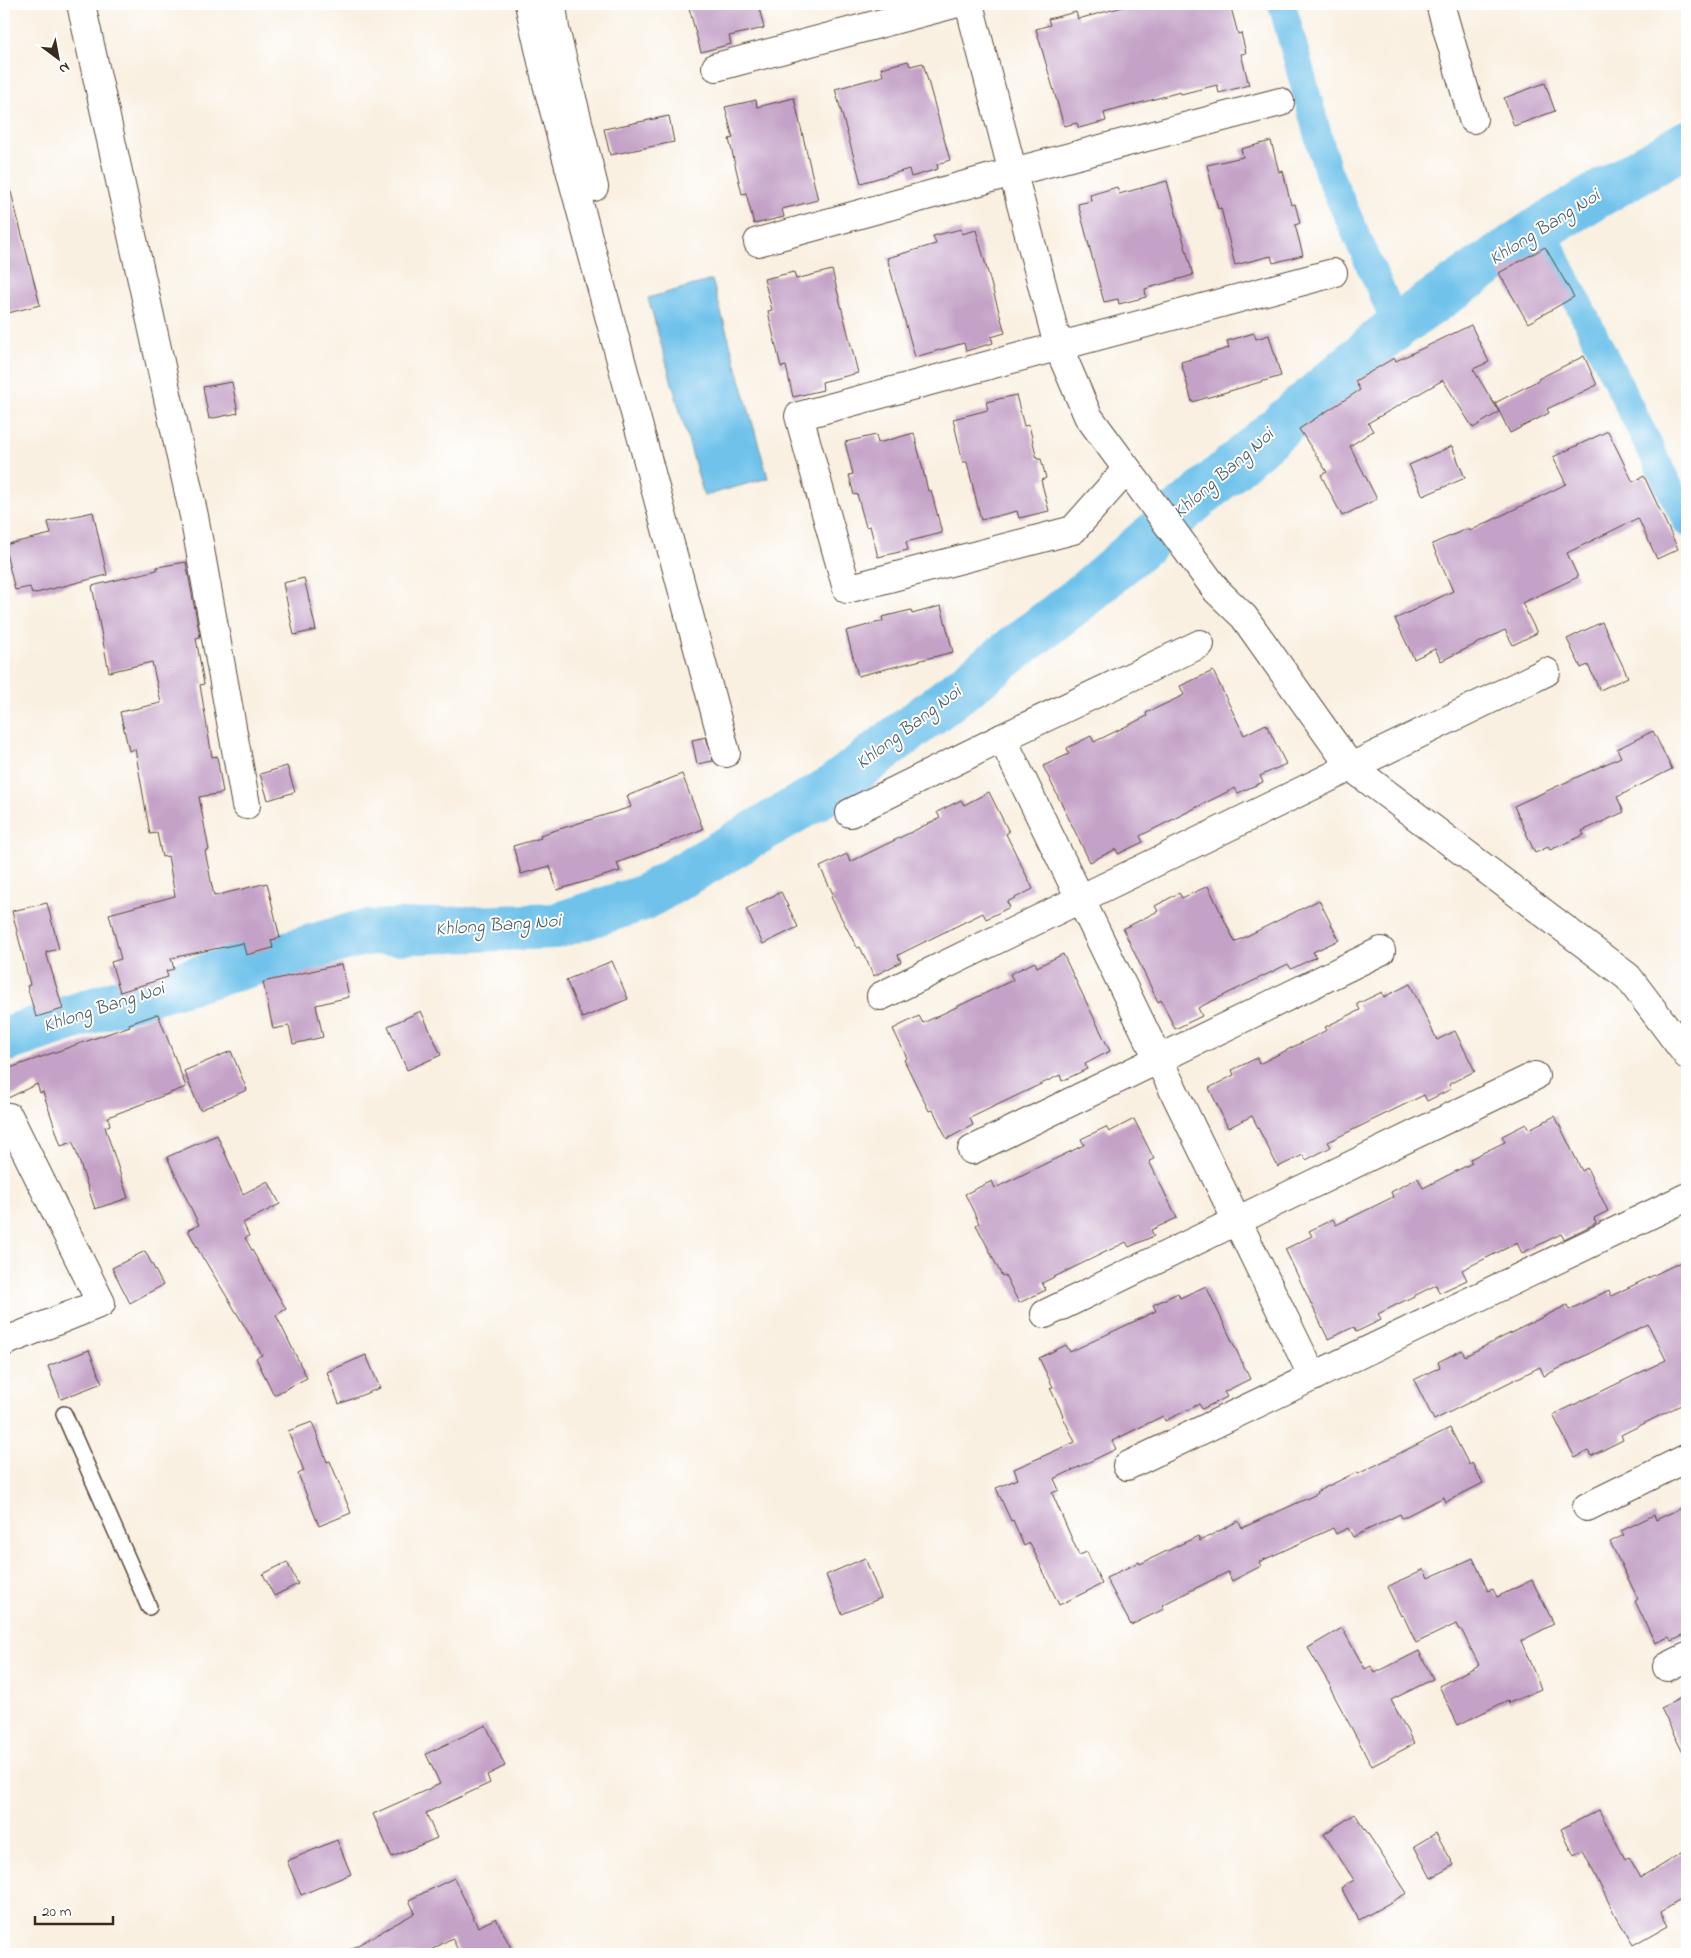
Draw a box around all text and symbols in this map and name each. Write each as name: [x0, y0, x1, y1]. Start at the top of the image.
north arrow: [32, 32, 82, 82]
text: N: [55, 56, 74, 79]
water label: Khlong Bang Noi: [1484, 182, 1607, 274]
water label: Khlong Bang Noi: [1168, 422, 1282, 526]
water label: Khlong Bang Noi: [851, 678, 969, 777]
water label: Khlong Bang Noi: [434, 908, 563, 945]
water label: Khlong Bang Noi: [40, 975, 170, 1041]
scale bar: [35, 1893, 112, 1925]
text: 20 m: [42, 1901, 72, 1923]

